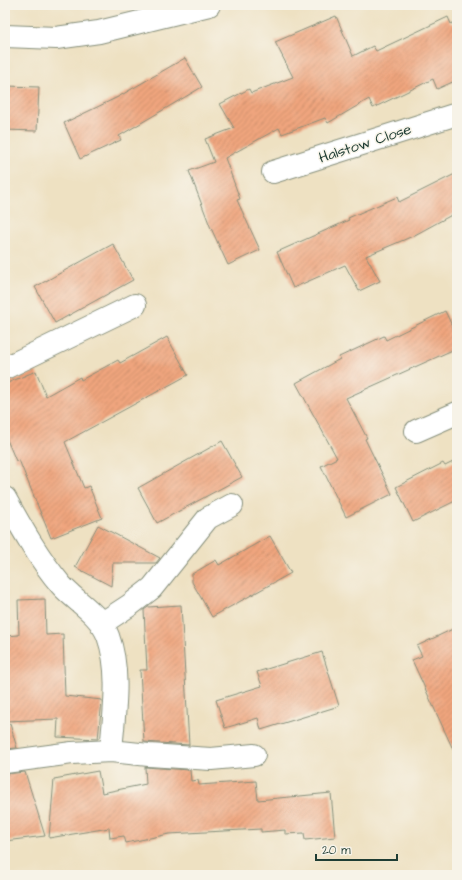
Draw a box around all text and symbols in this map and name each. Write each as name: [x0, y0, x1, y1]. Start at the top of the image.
street label: Halstow Close: [316, 119, 414, 168]
scale bar: [316, 836, 397, 862]
text: 20 m: [322, 842, 351, 859]

